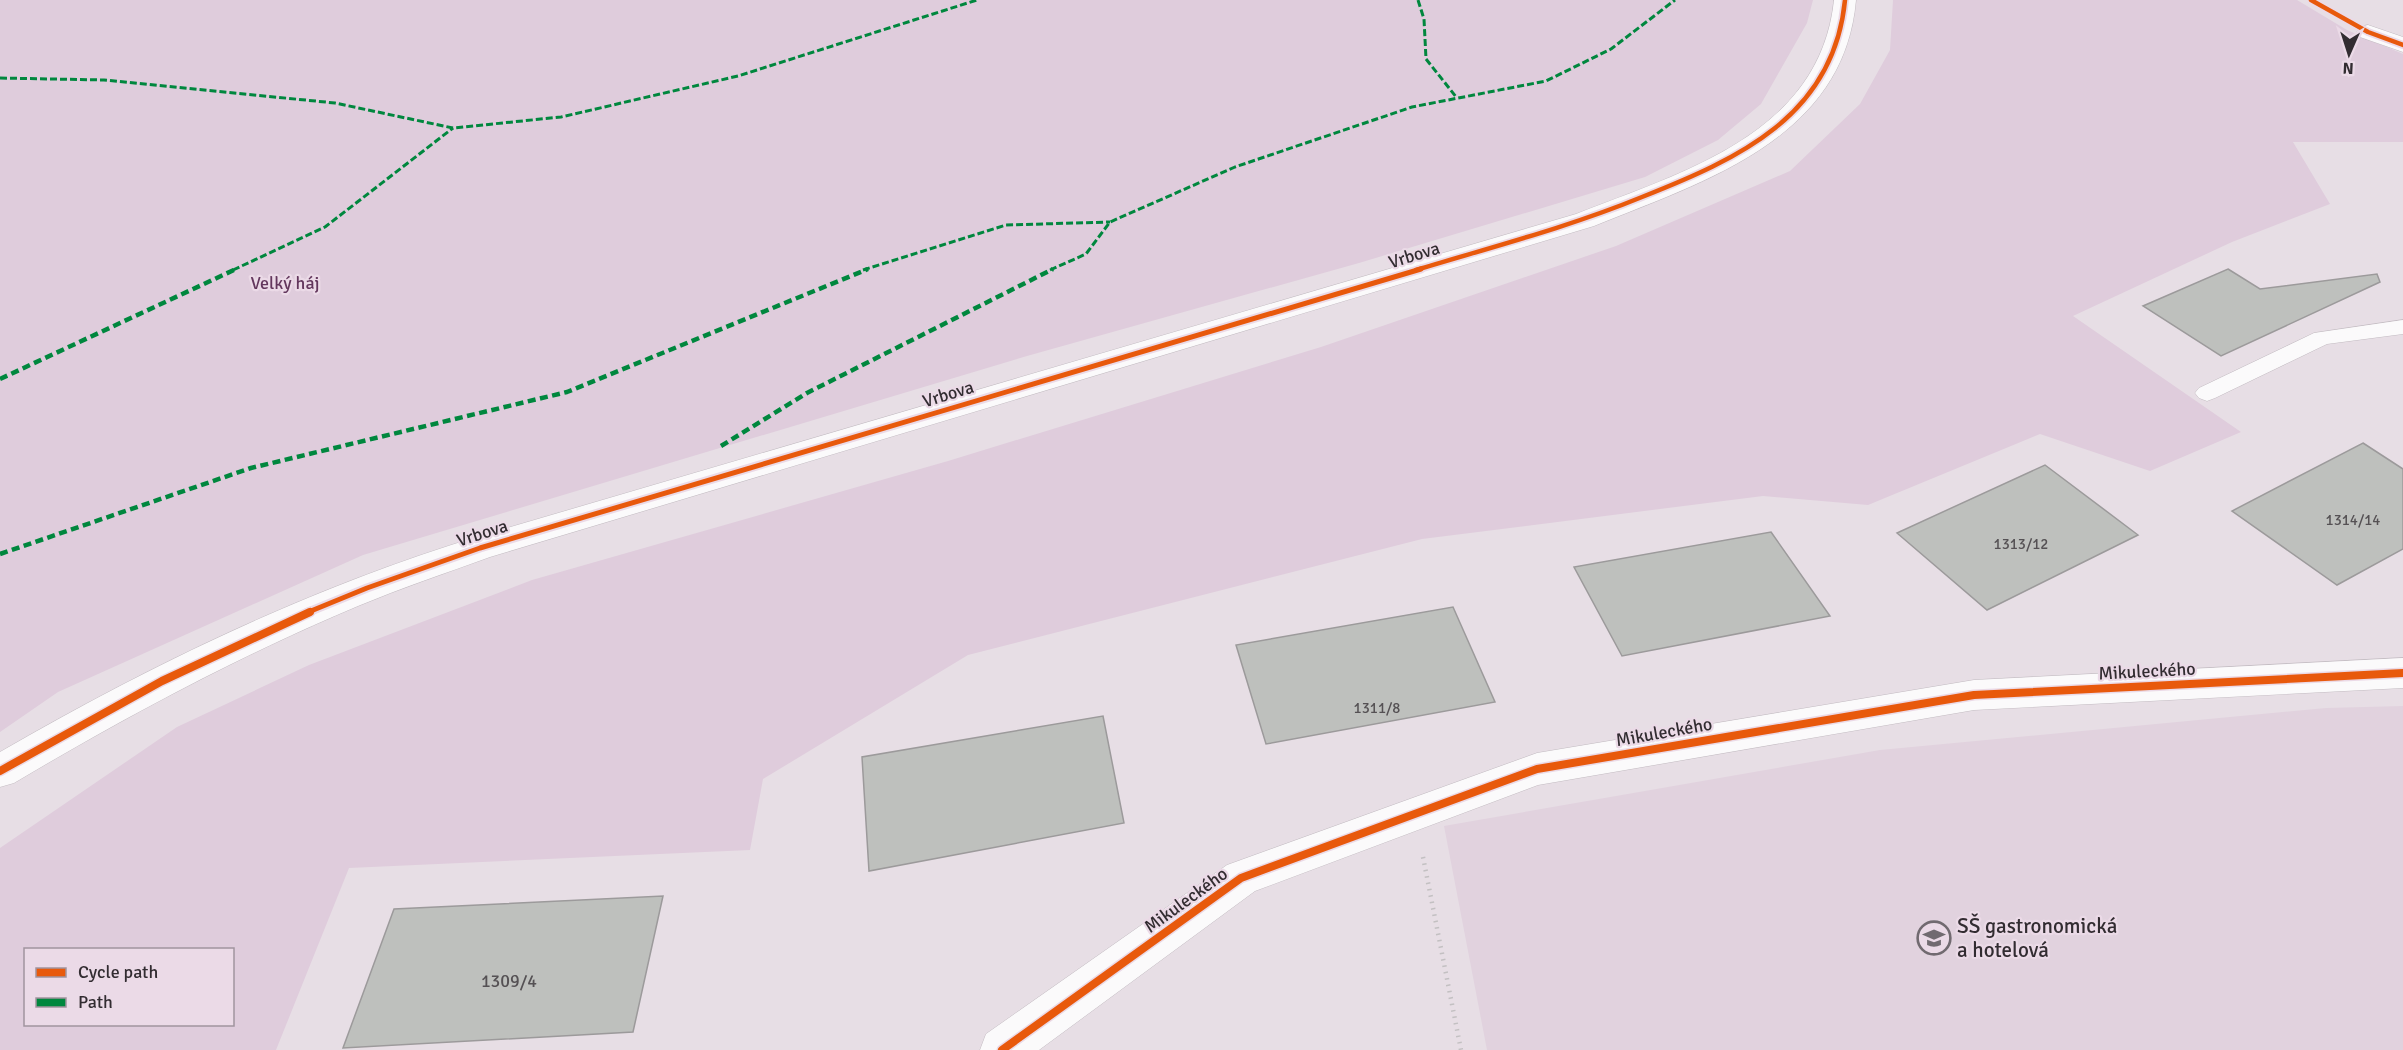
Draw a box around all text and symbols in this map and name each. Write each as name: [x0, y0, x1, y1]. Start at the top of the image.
north arrow: [2319, 24, 2379, 84]
text: N: [2342, 58, 2354, 78]
street label: Vrbova: [1386, 237, 1442, 273]
park label: Velký háj: [250, 272, 320, 294]
street label: Vrbova: [920, 376, 976, 412]
house number: 1314/14: [2326, 511, 2380, 529]
street label: Vrbova: [454, 514, 510, 552]
house number: 1313/12: [1994, 535, 2048, 553]
street label: Mikuleckého: [2098, 657, 2196, 685]
house number: 1311/8: [1354, 699, 1400, 717]
street label: Mikuleckého: [1614, 713, 1714, 751]
street label: Mikuleckého: [1140, 862, 1232, 938]
place label: SŠ gastronomická a hotelová: [1957, 913, 2117, 963]
school or university icon: SŠ gastronomická a hotelová: [1916, 920, 1952, 956]
legend: [24, 948, 234, 1026]
text: Cycle path: [78, 961, 158, 983]
house number: 1309/4: [481, 970, 537, 992]
text: Path: [78, 991, 113, 1013]

